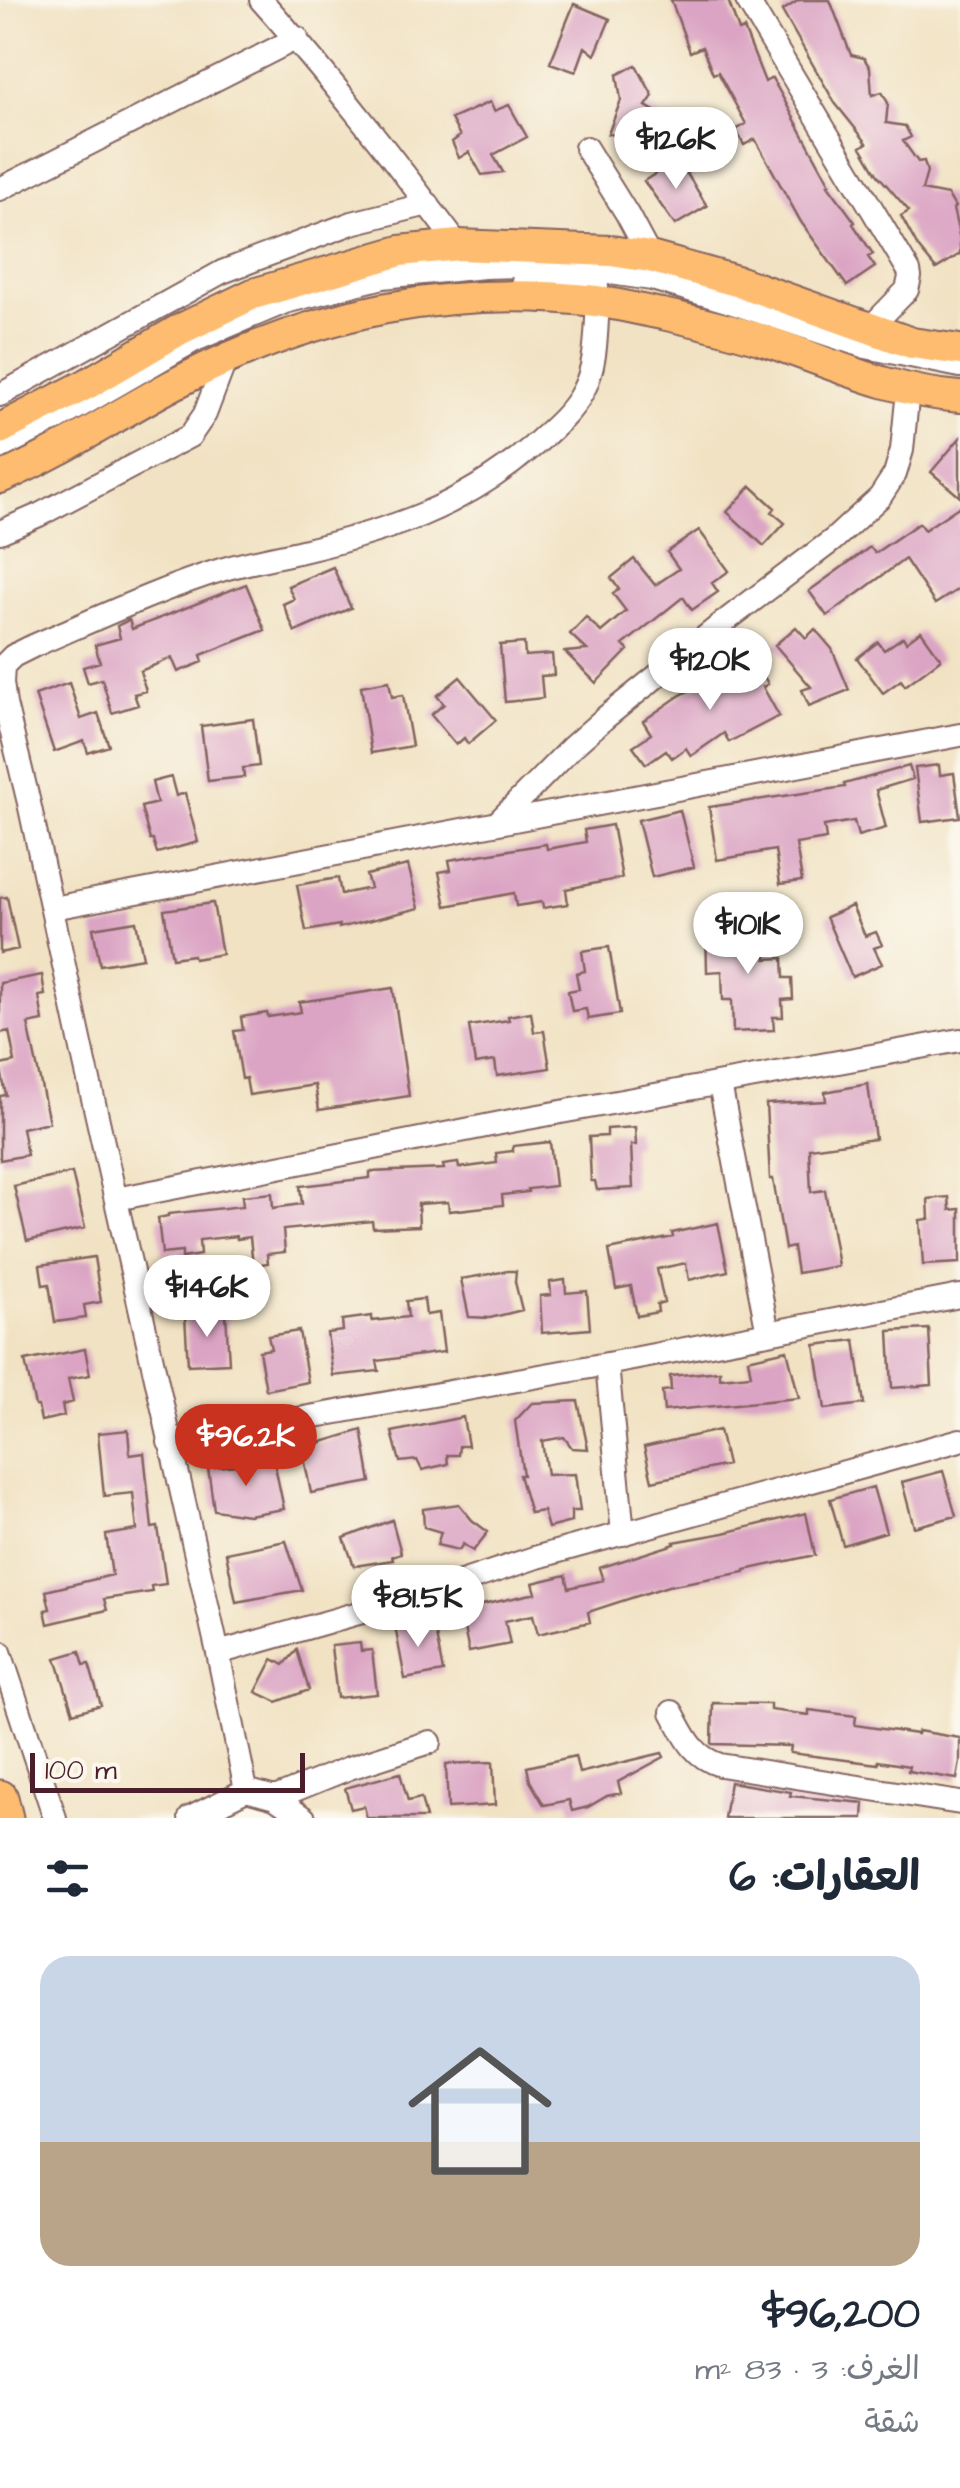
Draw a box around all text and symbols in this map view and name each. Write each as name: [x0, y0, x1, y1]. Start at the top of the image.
pin: $126K: [606, 107, 746, 192]
text: $126K: [636, 117, 716, 162]
pin: $120K: [640, 628, 780, 713]
text: $120K: [670, 638, 750, 683]
pin: $101K: [678, 892, 818, 977]
text: $101K: [715, 902, 781, 947]
pin: $146K: [137, 1255, 277, 1340]
text: $146K: [165, 1265, 249, 1310]
pin: $96.2K: [165, 1404, 327, 1489]
text: $96.2K: [197, 1414, 295, 1459]
pin: $81.5K: [337, 1565, 499, 1650]
text: $81.5K: [373, 1575, 463, 1620]
scale bar: [30, 1748, 305, 1792]
text: 100 m: [45, 1751, 117, 1790]
text: العقارات: 6: [729, 1849, 920, 1907]
icon: filters: [40, 1851, 95, 1906]
icon: home: [390, 2021, 570, 2201]
text: $96,200: [762, 2286, 920, 2344]
text: الغرف: 3 · 83 m²: [695, 2347, 920, 2392]
text: شقة: [864, 2400, 920, 2445]

